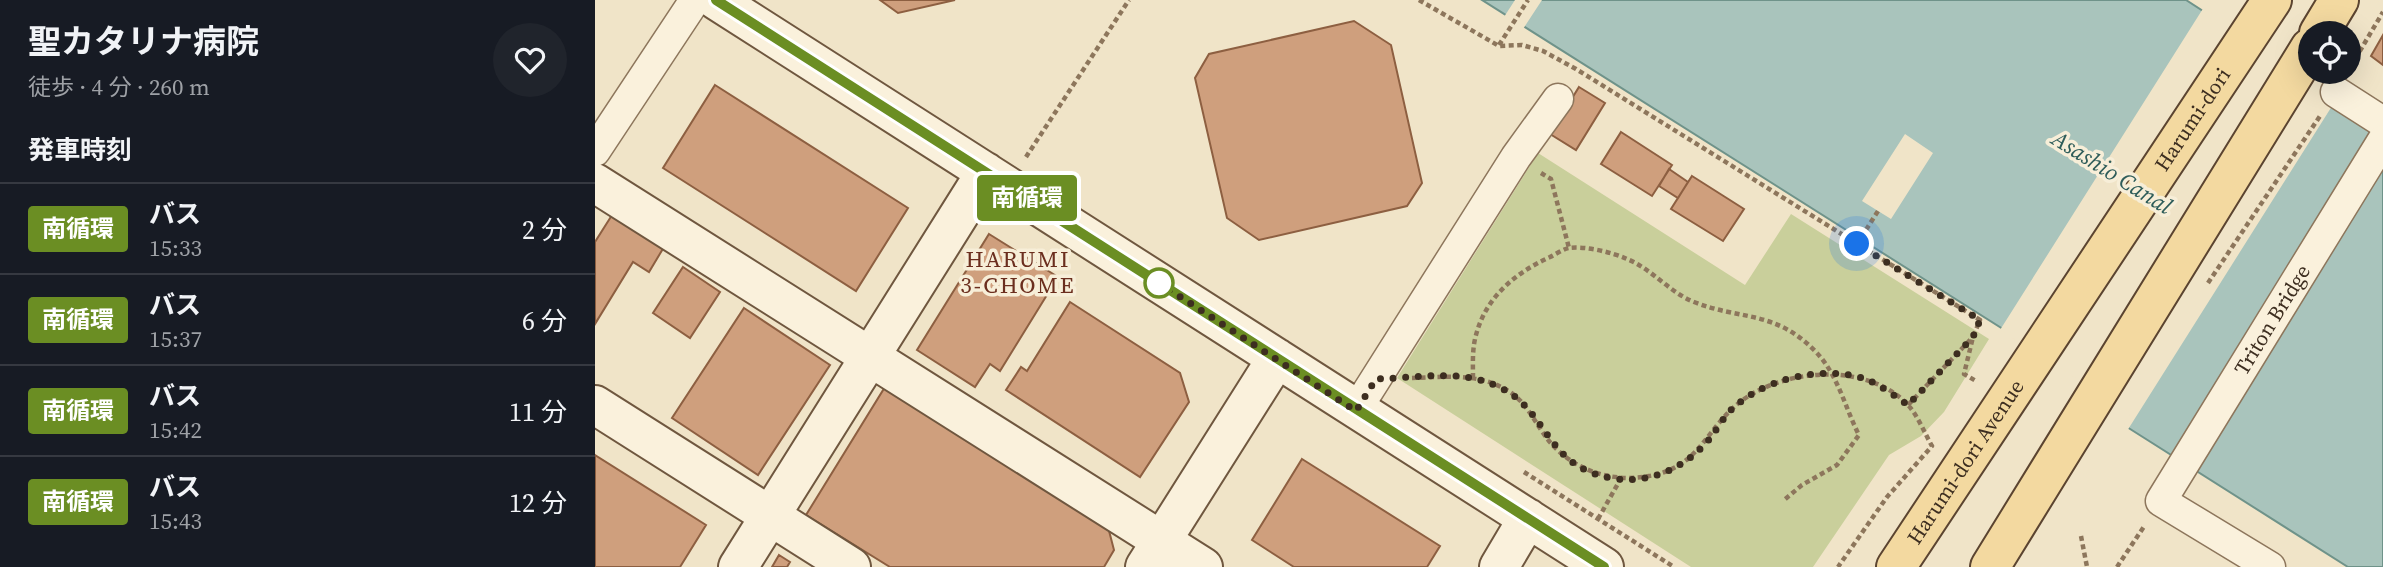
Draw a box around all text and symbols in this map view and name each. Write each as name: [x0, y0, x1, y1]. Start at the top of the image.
text: 聖カタリナ病院: [28, 19, 259, 64]
map controls: [2298, 21, 2361, 84]
button: locate: [2298, 21, 2361, 84]
button: heart: [493, 23, 567, 97]
street label: Harumi-dori: [2148, 62, 2237, 177]
text: 徒歩 · 4 分 · 260 m: [28, 71, 210, 103]
water label: Asashio Canal: [2044, 121, 2179, 222]
text: 発車時刻: [28, 132, 132, 168]
line badge: 南循環: [987, 175, 1067, 221]
text: 南循環: [991, 181, 1063, 214]
text: バス: [149, 196, 201, 232]
text: 南循環: [42, 212, 114, 245]
text: 2 分: [522, 212, 567, 248]
your location: [1839, 226, 1874, 261]
text: 15:33: [149, 232, 202, 264]
district label: HARUMI 3-CHOME: [960, 243, 1076, 301]
street label: Triton Bridge: [2227, 259, 2317, 380]
unlabelled marker: [1144, 268, 1174, 298]
text: バス: [149, 287, 201, 323]
text: 南循環: [42, 303, 114, 336]
text: 6 分: [522, 303, 567, 339]
text: 15:37: [149, 323, 202, 355]
street label: Harumi-dori Avenue: [1900, 374, 2030, 550]
text: バス: [149, 378, 201, 414]
text: 南循環: [42, 394, 114, 427]
text: 11 分: [509, 394, 567, 430]
text: 15:42: [149, 414, 202, 446]
text: バス: [149, 469, 201, 505]
text: 南循環: [42, 485, 114, 518]
text: 12 分: [509, 485, 567, 521]
text: 15:43: [149, 505, 202, 537]

